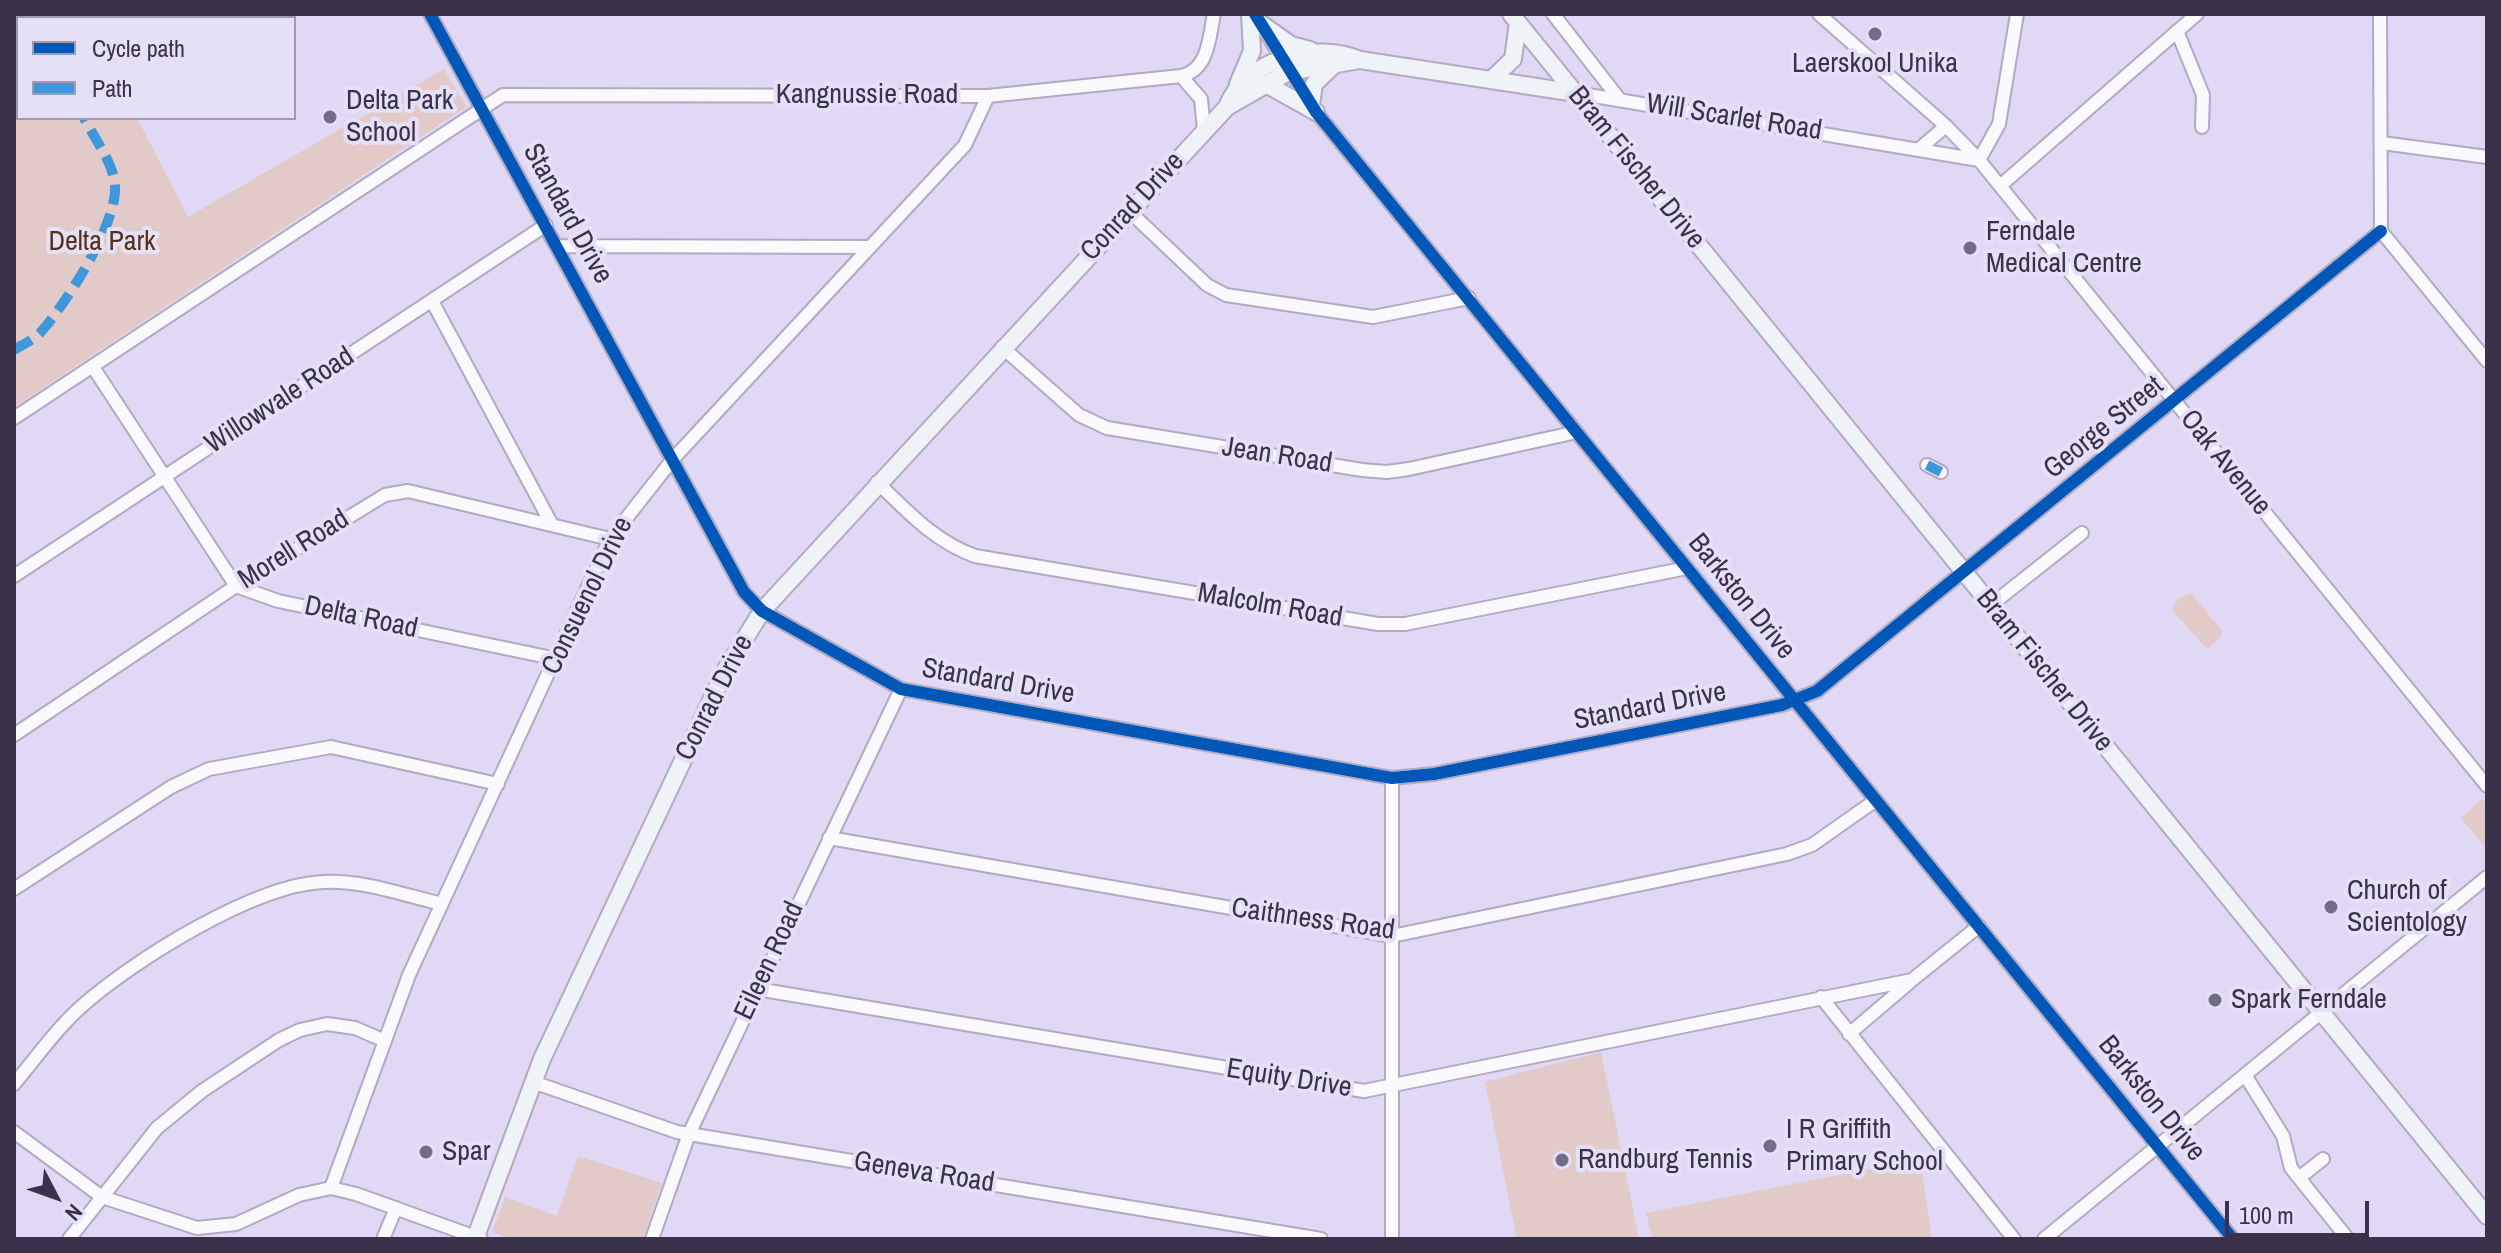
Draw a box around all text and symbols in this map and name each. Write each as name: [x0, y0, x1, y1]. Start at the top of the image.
legend: [16, 16, 296, 120]
marker: Laerskool Unika: [1866, 25, 1884, 43]
text: Cycle path: [92, 32, 185, 64]
place label: Laerskool Unika: [1792, 47, 1958, 81]
text: Path: [92, 72, 133, 104]
street label: Kangnussie Road: [776, 78, 958, 112]
street label: Bram Fischer Drive: [1560, 80, 1712, 256]
place label: Delta Park School: [346, 84, 453, 150]
street label: Will Scarlet Road: [1644, 88, 1824, 148]
marker: Delta Park School: [321, 108, 339, 126]
street label: Standard Drive: [515, 138, 619, 290]
street label: Conrad Drive: [1074, 146, 1192, 268]
place label: Ferndale Medical Centre: [1986, 215, 2142, 281]
park label: Delta Park: [48, 225, 156, 259]
marker: Ferndale Medical Centre: [1961, 239, 1979, 257]
street label: Willowvale Road: [199, 340, 361, 462]
street label: George Street: [2037, 370, 2171, 486]
street label: Oak Avenue: [2172, 403, 2278, 523]
street label: Jean Road: [1220, 431, 1334, 481]
street label: Morell Road: [233, 503, 355, 597]
street label: Consuenol Drive: [535, 512, 641, 680]
street label: Barkston Drive: [1680, 527, 1802, 667]
street label: Malcolm Road: [1195, 577, 1345, 635]
street label: Bram Fischer Drive: [1968, 583, 2120, 759]
street label: Delta Road: [301, 590, 421, 646]
street label: Conrad Drive: [669, 630, 761, 766]
street label: Standard Drive: [919, 652, 1077, 712]
street label: Standard Drive: [1571, 676, 1729, 738]
place label: Church of Scientology: [2347, 874, 2467, 940]
street label: Caithness Road: [1229, 892, 1397, 948]
street label: Eileen Road: [728, 897, 812, 1025]
marker: Church of Scientology: [2322, 898, 2340, 916]
place label: Spark Ferndale: [2231, 983, 2387, 1017]
marker: Spark Ferndale: [2206, 991, 2224, 1009]
street label: Barkston Drive: [2090, 1029, 2212, 1169]
street label: Equity Drive: [1224, 1053, 1354, 1105]
place label: I R Griffith Primary School: [1786, 1113, 1943, 1179]
place label: Spar: [442, 1135, 490, 1169]
marker: I R Griffith Primary School: [1761, 1137, 1779, 1155]
marker: Spar: [417, 1143, 435, 1161]
place label: Randburg Tennis: [1578, 1143, 1753, 1177]
street label: Geneva Road: [851, 1145, 997, 1201]
marker: Randburg Tennis: [1553, 1151, 1571, 1169]
north arrow: [16, 1157, 96, 1237]
scale bar: [2229, 1185, 2373, 1235]
text: N: [59, 1198, 90, 1228]
text: 100 m: [2239, 1199, 2294, 1231]

